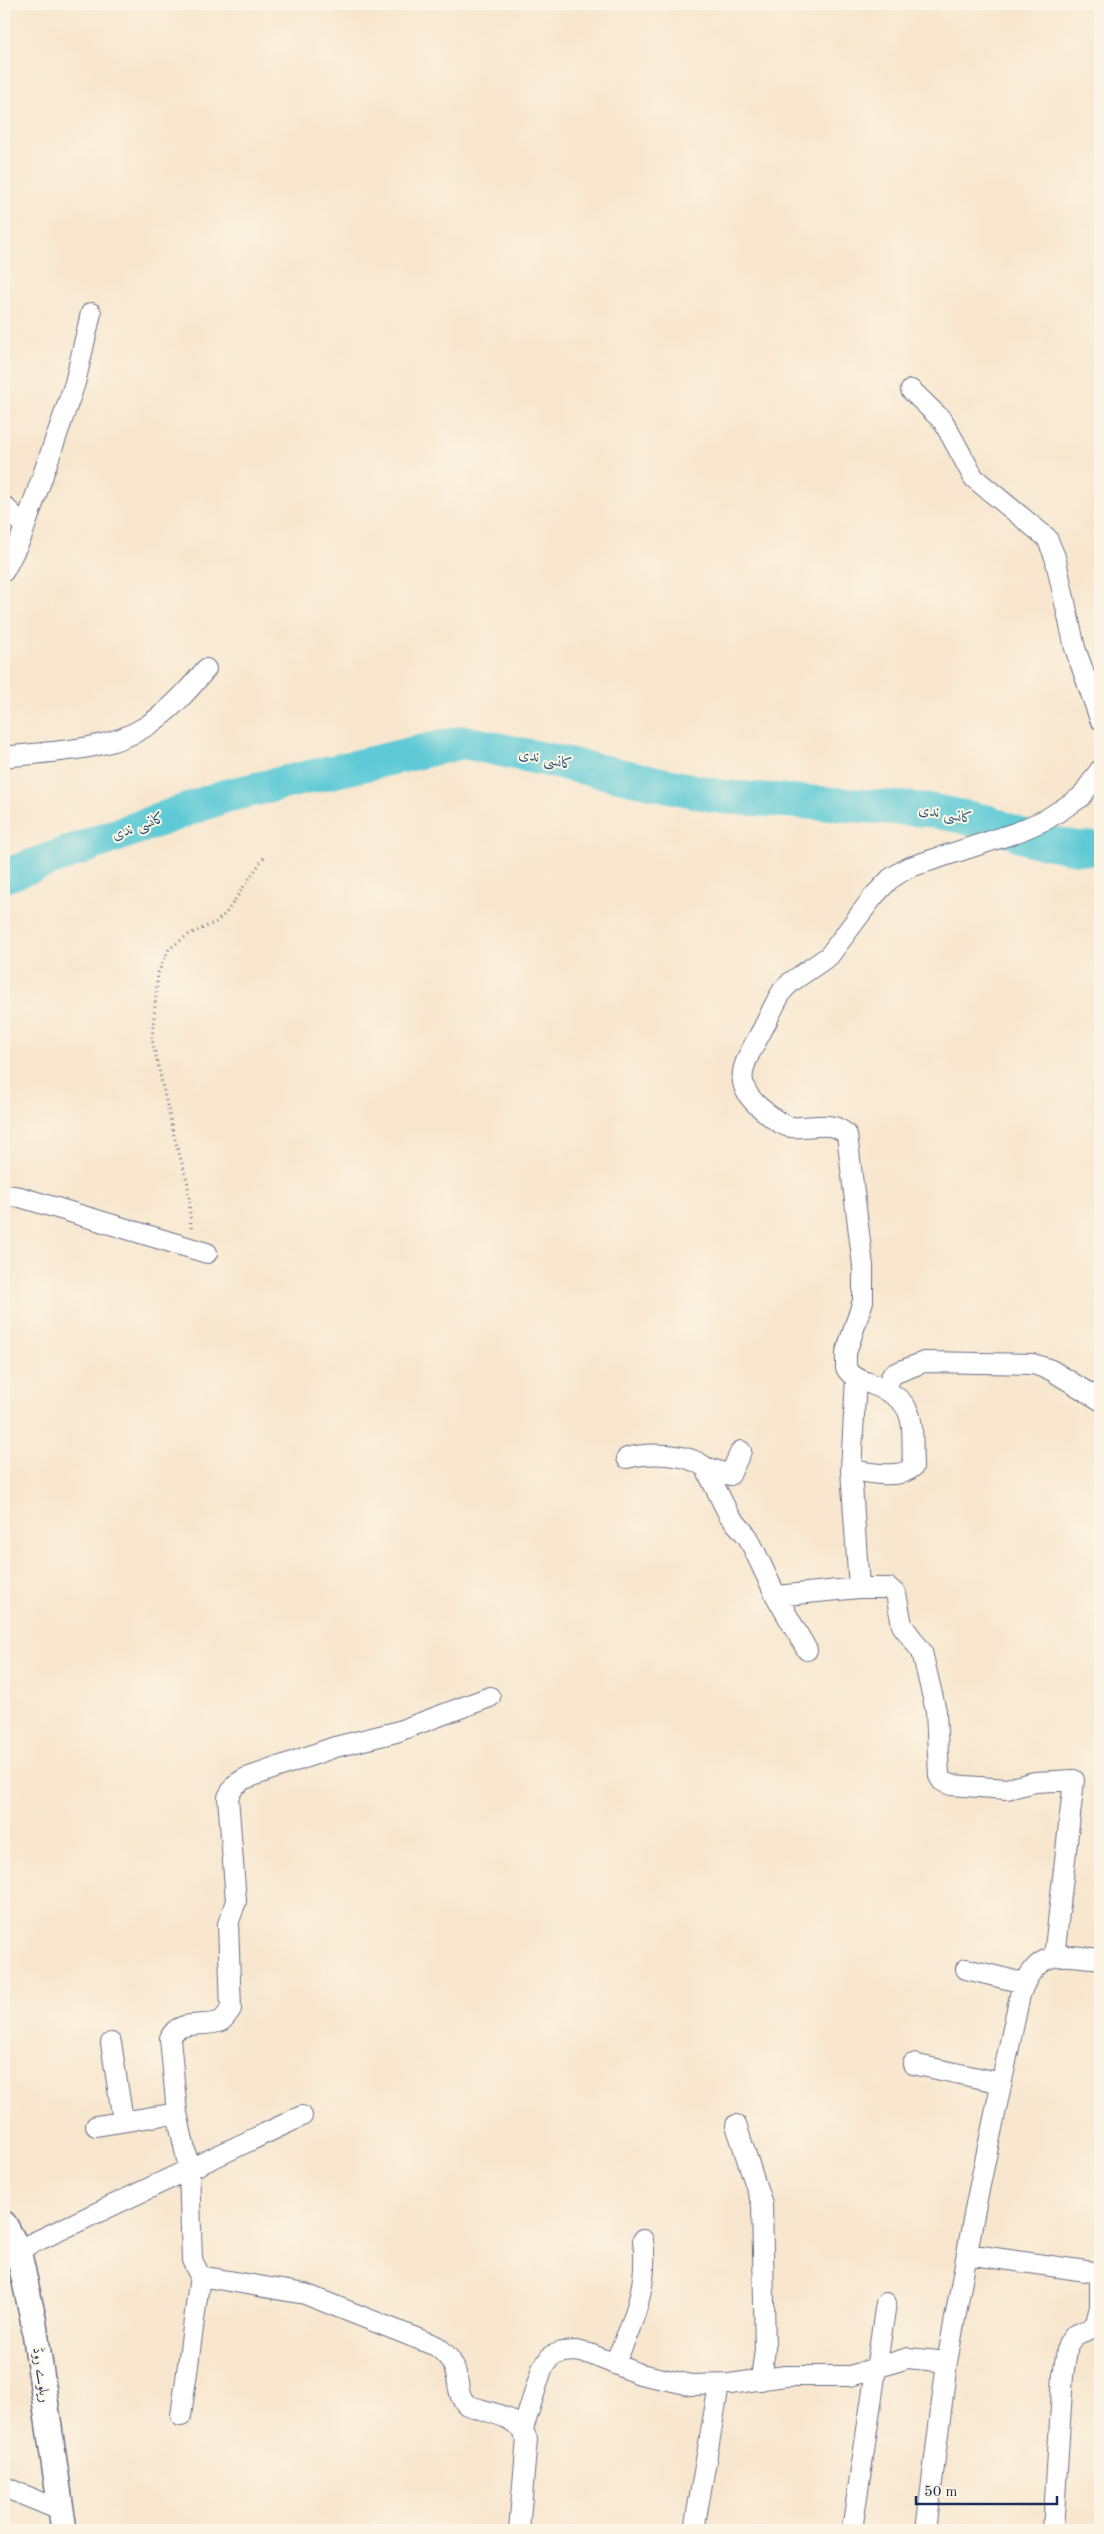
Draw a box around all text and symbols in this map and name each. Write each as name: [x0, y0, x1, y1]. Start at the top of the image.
water label: کانسی ندی: [517, 746, 575, 775]
water label: کانسی ندی: [917, 802, 975, 829]
water label: کانسی ندی: [110, 809, 168, 845]
street label: ریلوے روڈ: [29, 2346, 53, 2404]
scale bar: [916, 2474, 1058, 2506]
text: 50 m: [924, 2485, 958, 2500]

